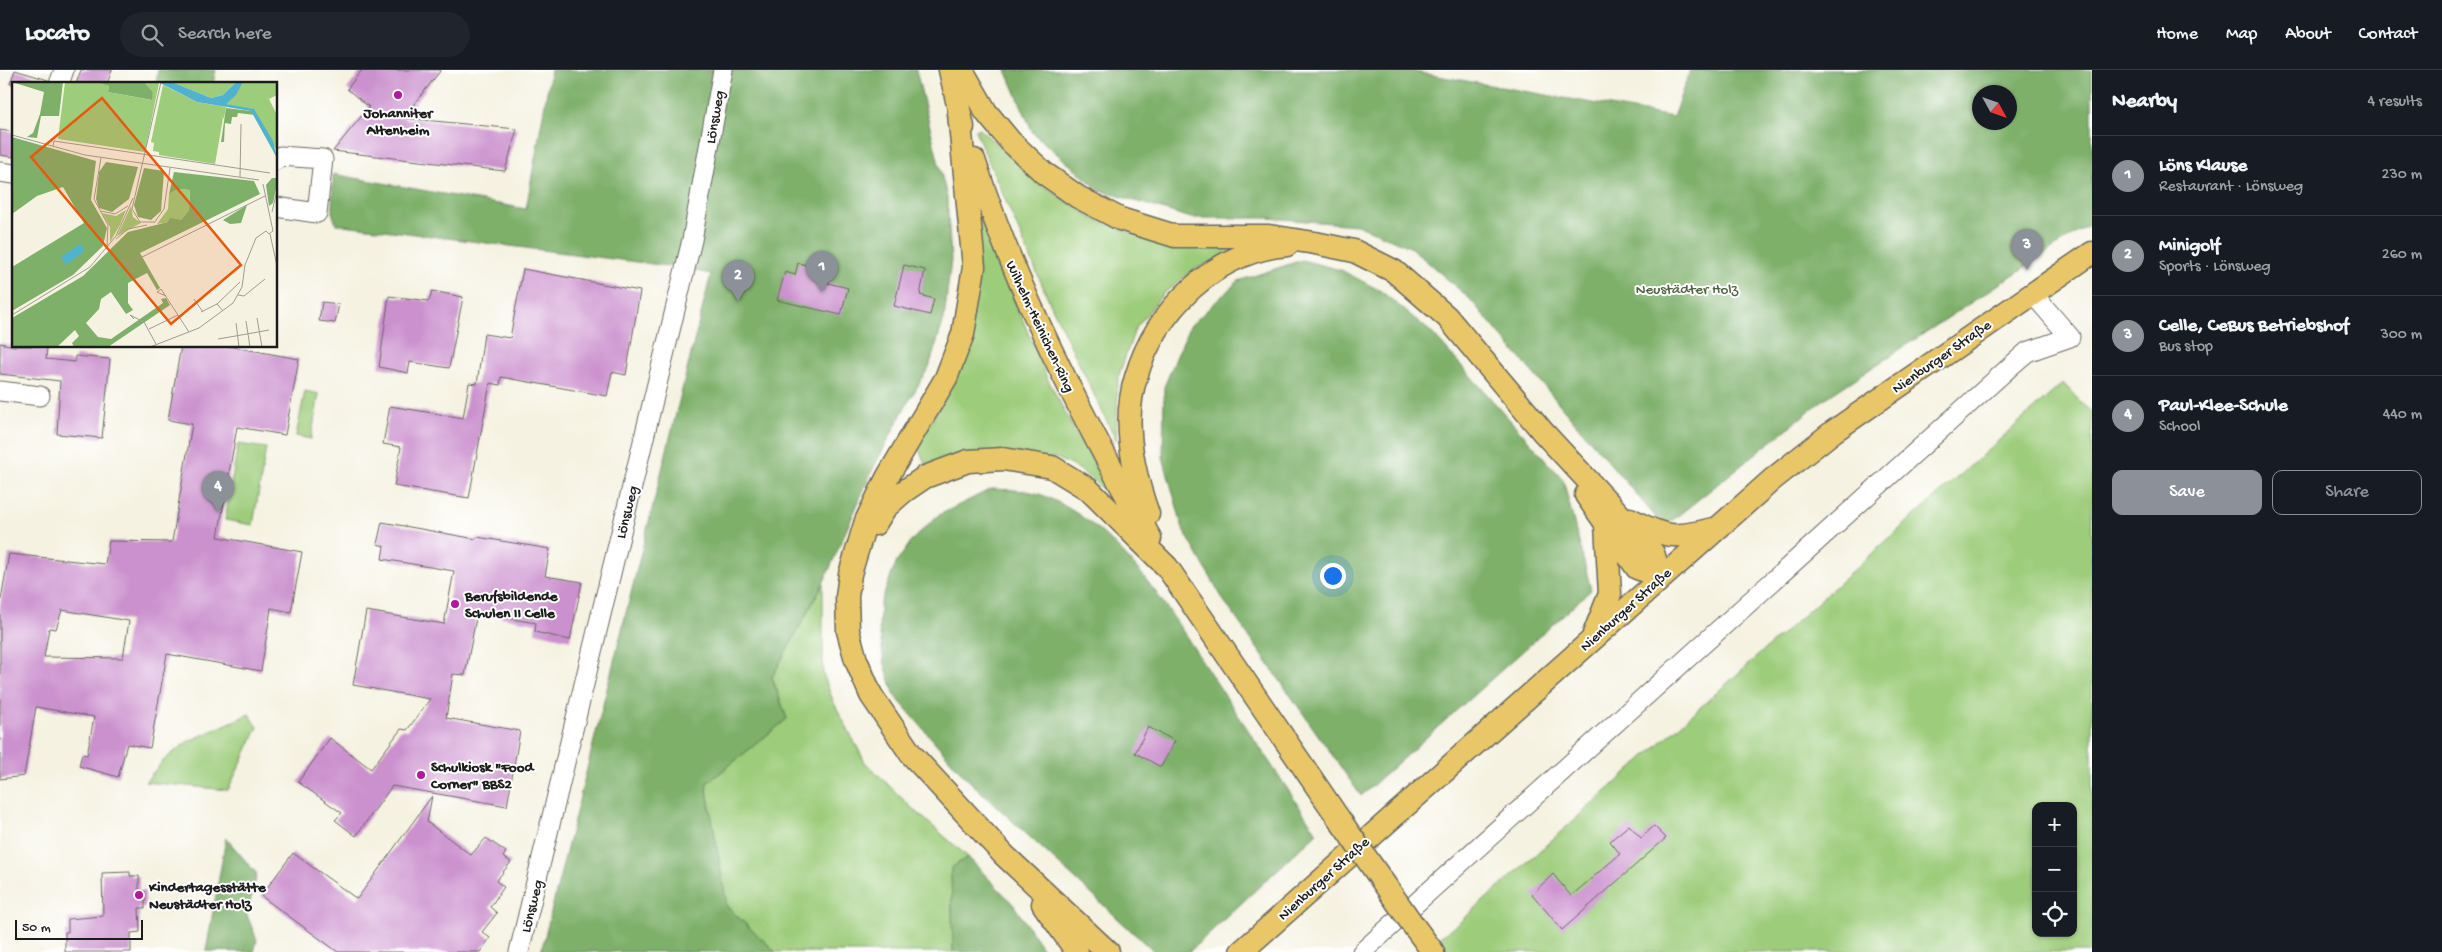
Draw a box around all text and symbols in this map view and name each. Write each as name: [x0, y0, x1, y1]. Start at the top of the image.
search box: [120, 12, 470, 57]
text: Locato: [25, 20, 90, 49]
icon: search: [138, 21, 166, 49]
text: Search here: [178, 23, 272, 46]
text: Home: [2156, 24, 2198, 45]
text: Map: [2226, 24, 2257, 45]
text: About: [2285, 24, 2331, 45]
text: Contact: [2359, 24, 2417, 45]
inset map: [12, 82, 278, 348]
north arrow: [1972, 85, 2017, 130]
marker: Johanniter Altenheim: [392, 89, 404, 101]
street label: Lönsweg: [702, 89, 730, 145]
text: Nearby: [2112, 90, 2177, 115]
text: 4 results: [2367, 93, 2422, 112]
place label: Johanniter Altenheim: [363, 105, 434, 140]
text: Löns Klause: [2159, 155, 2247, 178]
text: 1: [2125, 166, 2131, 185]
text: 230 m: [2382, 166, 2422, 185]
text: Restaurant · Lönsweg: [2159, 178, 2303, 197]
pin: 3: [2011, 229, 2043, 270]
text: Minigolf: [2159, 235, 2220, 258]
text: 2: [2124, 246, 2132, 265]
text: 260 m: [2382, 246, 2422, 265]
pin: 1: [806, 251, 838, 292]
street label: Wilhelm-Heinichen-Ring: [1001, 258, 1078, 396]
text: Sports · Lönsweg: [2159, 258, 2271, 277]
pin: 2: [722, 260, 754, 301]
park label: Neustädter Holz: [1636, 281, 1739, 299]
text: Celle, CeBus Betriebshof: [2159, 315, 2349, 338]
street label: Nienburger Straße: [1889, 317, 1995, 399]
text: 3: [2124, 326, 2132, 345]
text: 300 m: [2380, 326, 2422, 345]
text: Bus stop: [2159, 338, 2213, 357]
text: Paul-Klee-Schule: [2159, 395, 2288, 418]
text: 4: [2124, 406, 2132, 425]
text: 440 m: [2383, 406, 2422, 425]
text: School: [2159, 418, 2201, 437]
button: Save: [2112, 470, 2262, 515]
button: Share: [2272, 470, 2422, 515]
pin: 4: [202, 471, 234, 512]
street label: Lönsweg: [613, 484, 643, 541]
your location: [1320, 563, 1346, 589]
street label: Nienburger Straße: [1577, 565, 1676, 656]
place label: Berufsbildende Schulen II Celle: [464, 588, 559, 623]
marker: Berufsbildende Schulen II Celle: [449, 598, 461, 610]
place label: Schulkiosk "Food Corner" BBS2: [430, 759, 535, 794]
marker: Schulkiosk "Food Corner" BBS2: [415, 769, 427, 781]
map controls: [2032, 802, 2077, 937]
button: +: [2032, 802, 2077, 847]
street label: Nienburger Straße: [1275, 834, 1374, 925]
button: −: [2032, 847, 2077, 892]
street label: Lönsweg: [518, 878, 548, 935]
place label: Kindertagesstätte Neustädter Holz: [148, 879, 267, 914]
marker: Kindertagesstätte Neustädter Holz: [133, 889, 145, 901]
button: locate: [2032, 892, 2077, 937]
scale bar: [15, 917, 142, 940]
text: 50 m: [22, 920, 51, 937]

